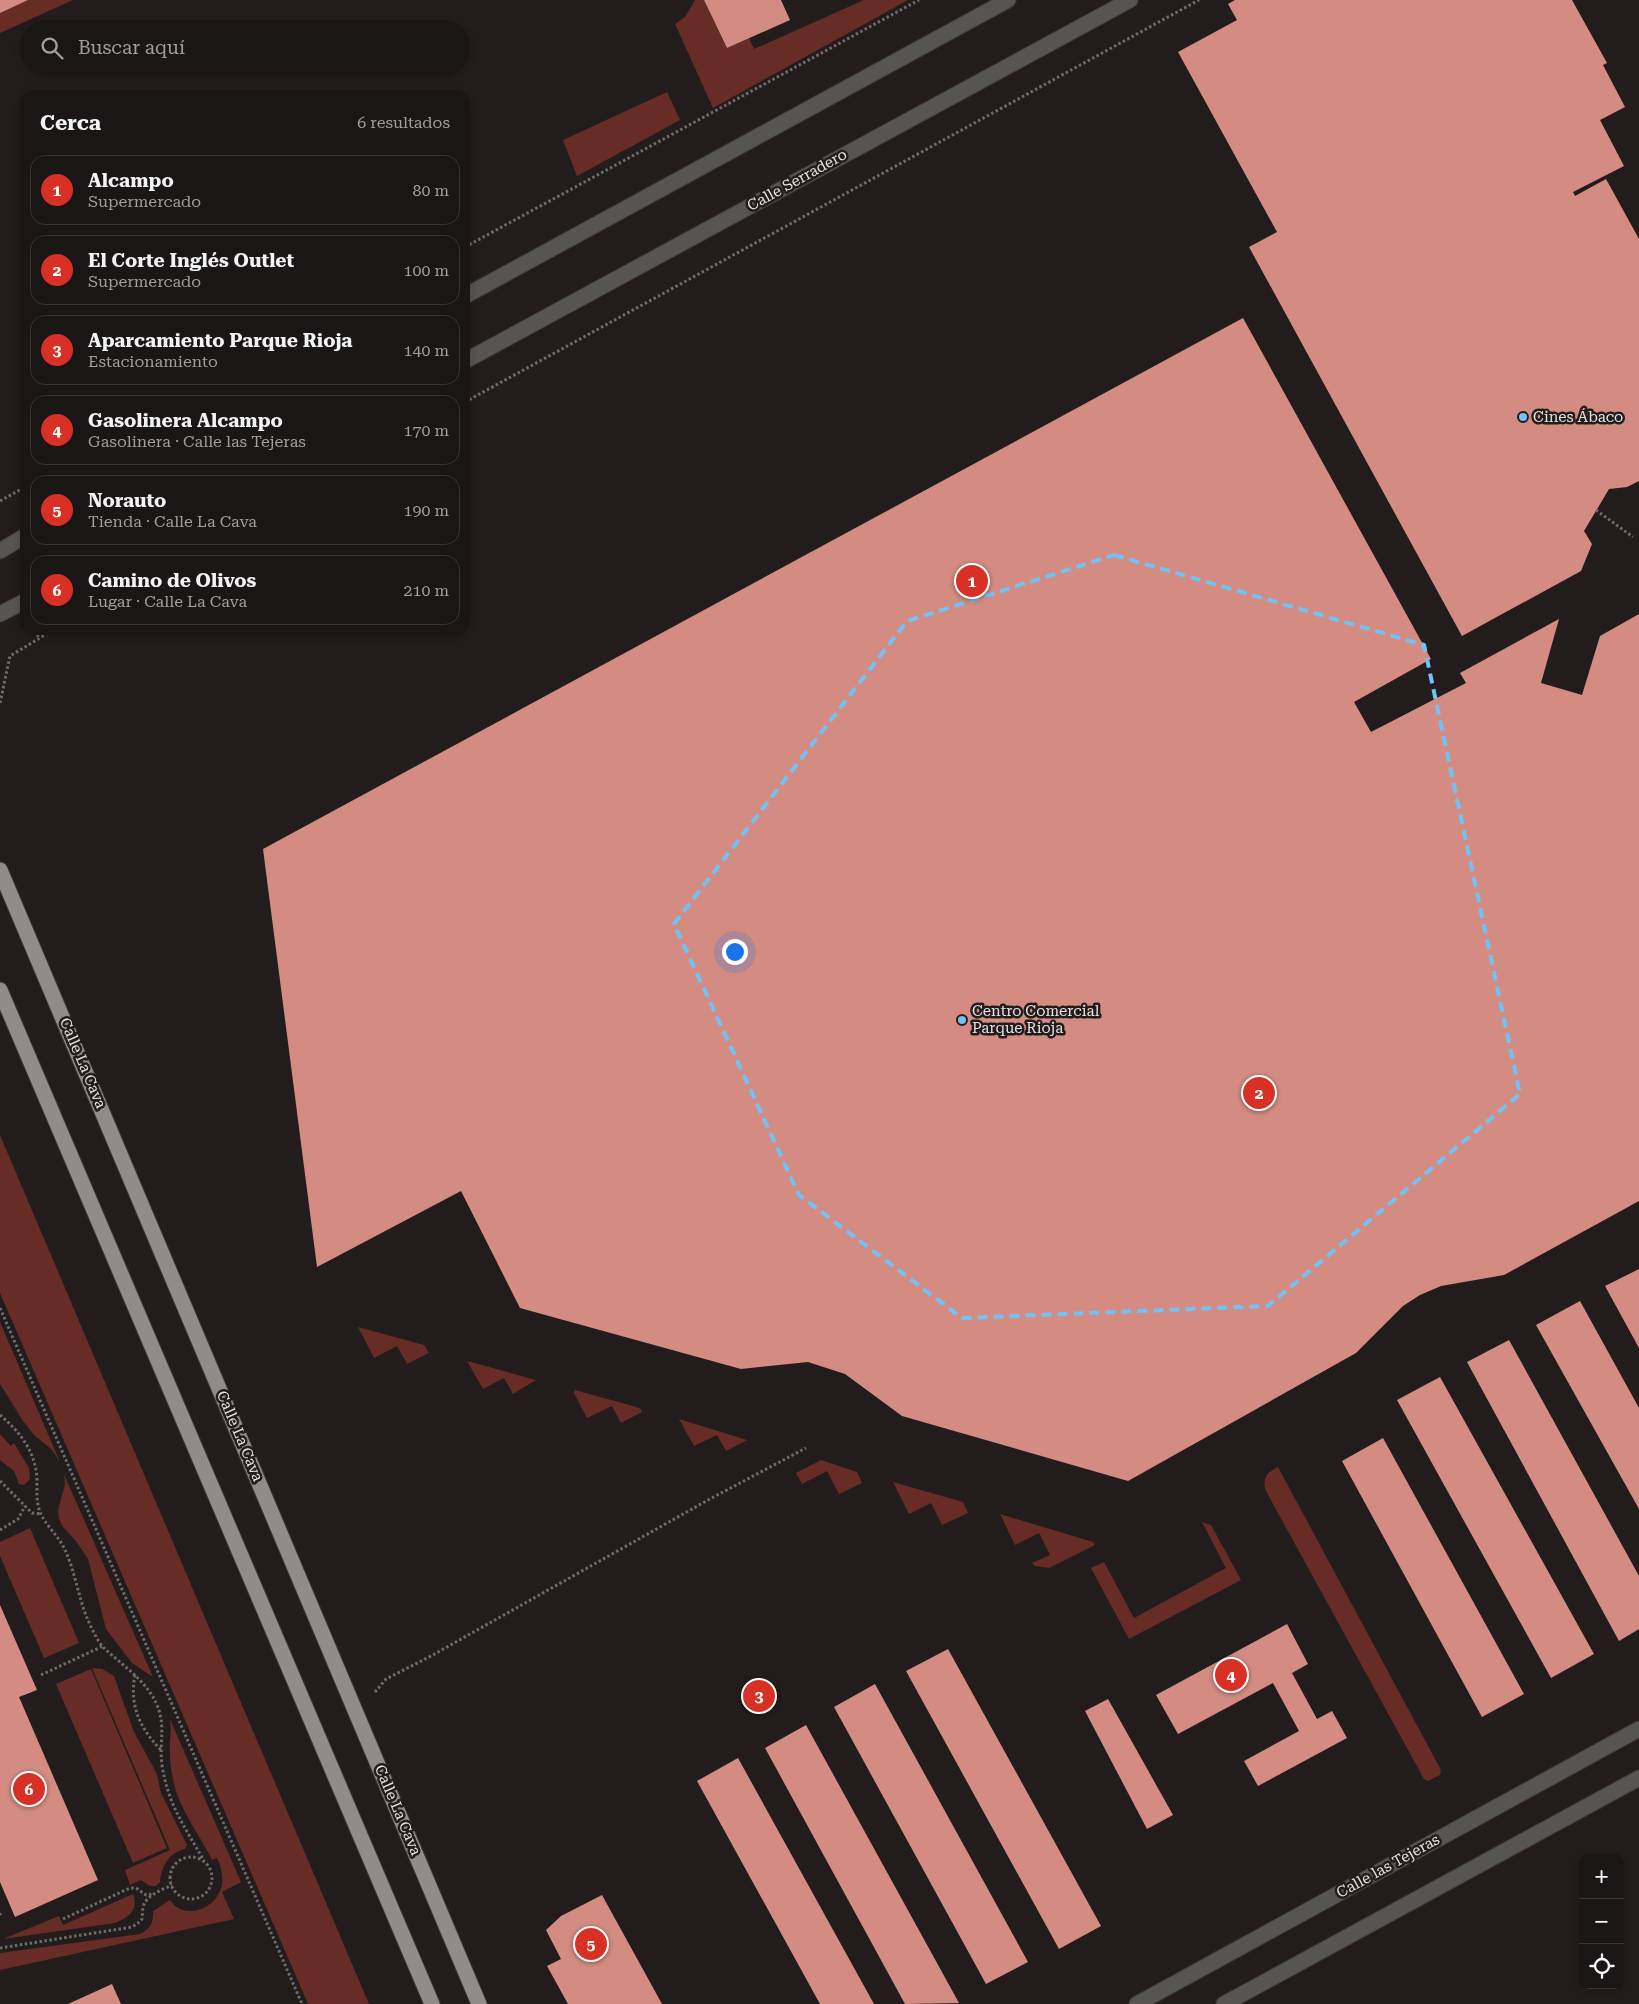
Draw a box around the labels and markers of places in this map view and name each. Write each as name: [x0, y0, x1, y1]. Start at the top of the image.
place label: Cines Ábaco: [1533, 408, 1623, 426]
marker: Cines Ábaco: [1517, 411, 1529, 423]
pin: 1: [956, 562, 988, 600]
place label: Centro Comercial Parque Rioja: [972, 1002, 1100, 1037]
marker: Centro Comercial Parque Rioja: [956, 1014, 968, 1026]
pin: 2: [1243, 1074, 1275, 1112]
pin: 4: [1215, 1656, 1247, 1694]
pin: 3: [743, 1677, 775, 1715]
pin: 6: [13, 1770, 45, 1808]
pin: 5: [575, 1925, 607, 1963]

